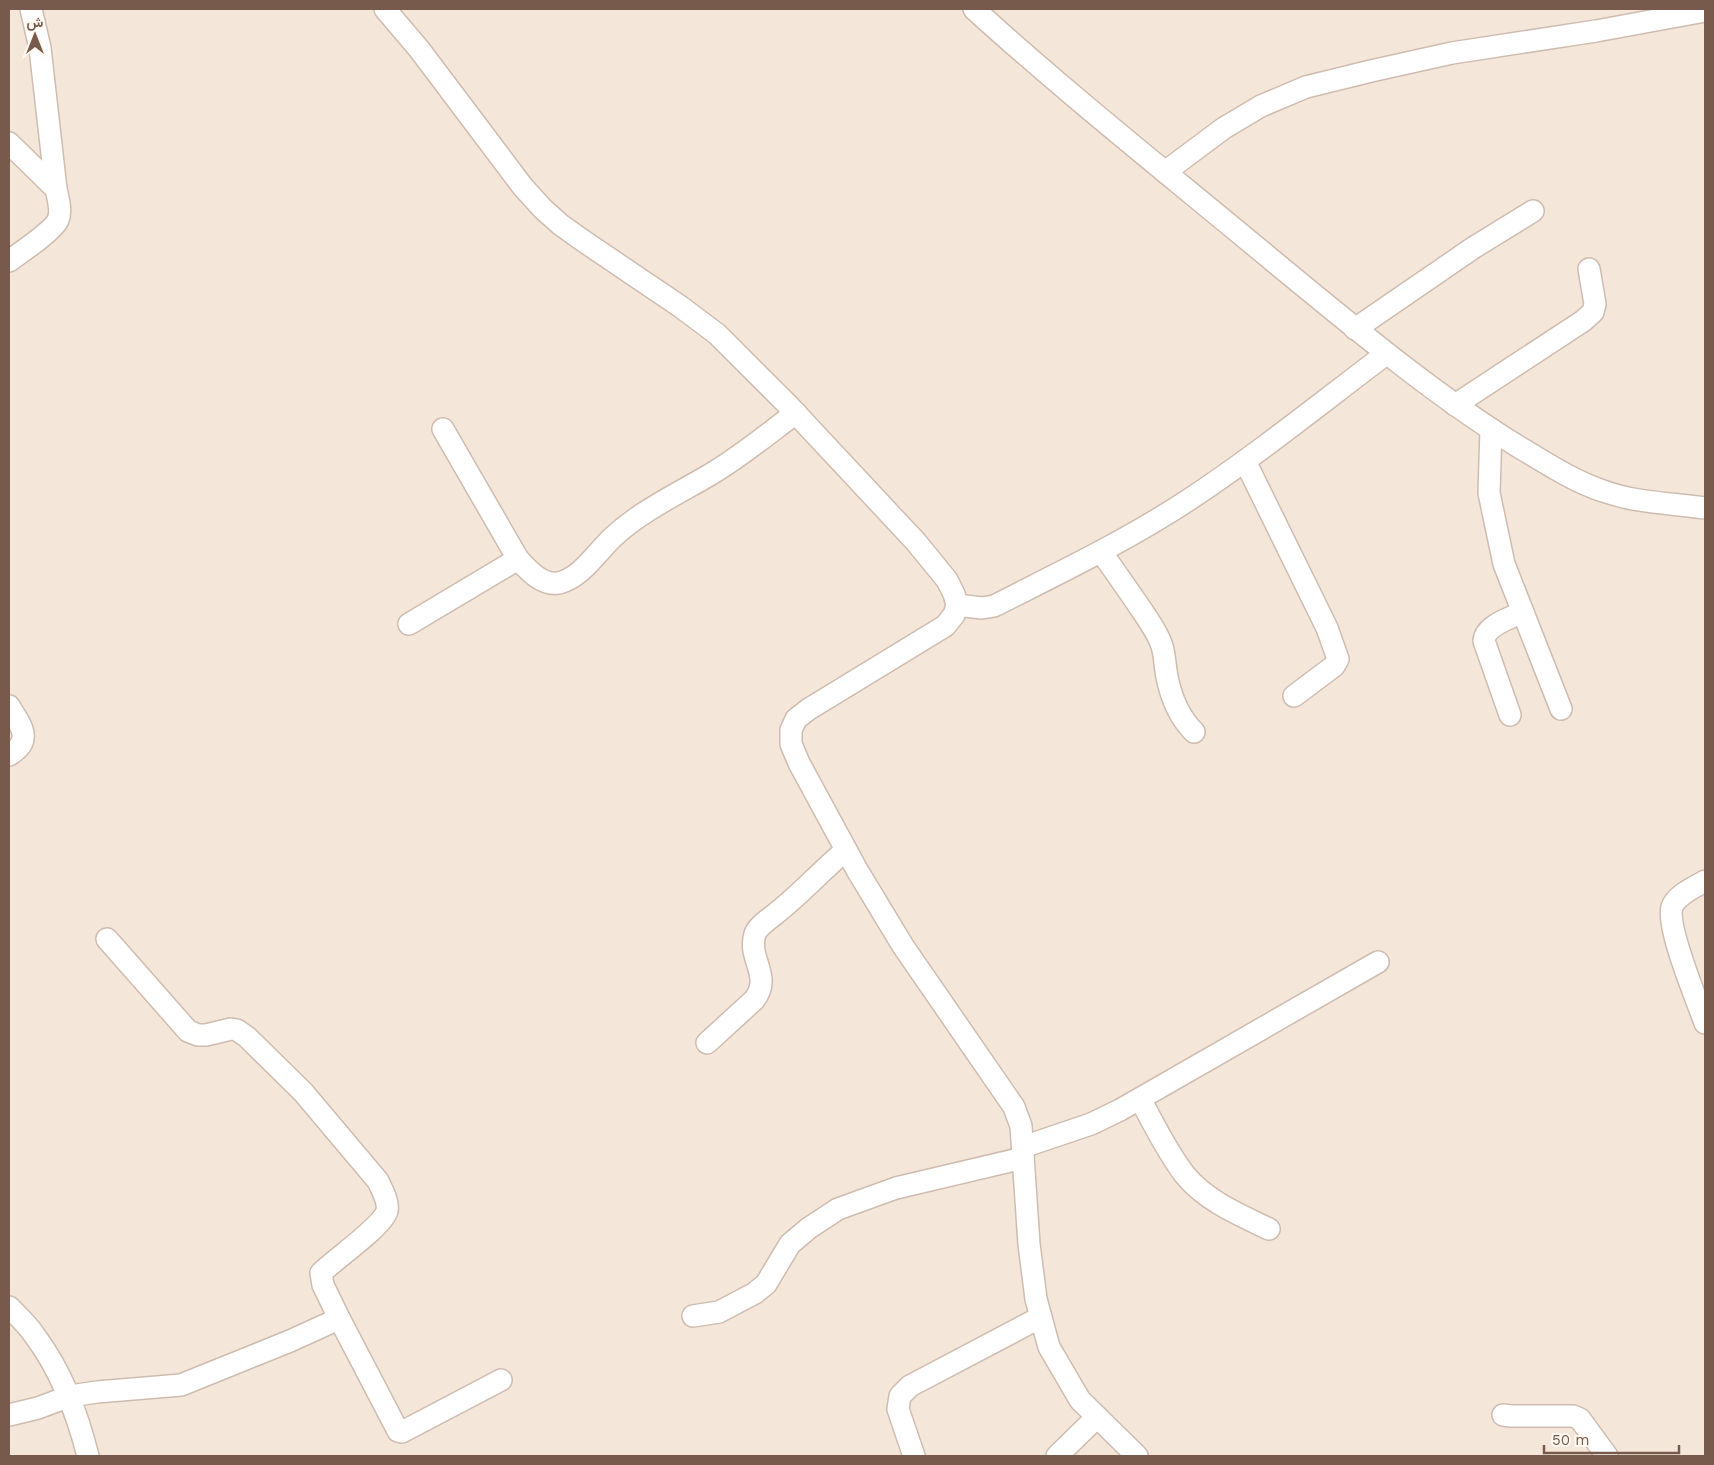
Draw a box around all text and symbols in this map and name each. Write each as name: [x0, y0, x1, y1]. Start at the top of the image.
north arrow: [10, 10, 60, 60]
text: ش: [27, 14, 44, 31]
scale bar: [1544, 1422, 1679, 1454]
text: 50 m: [1552, 1431, 1589, 1449]

